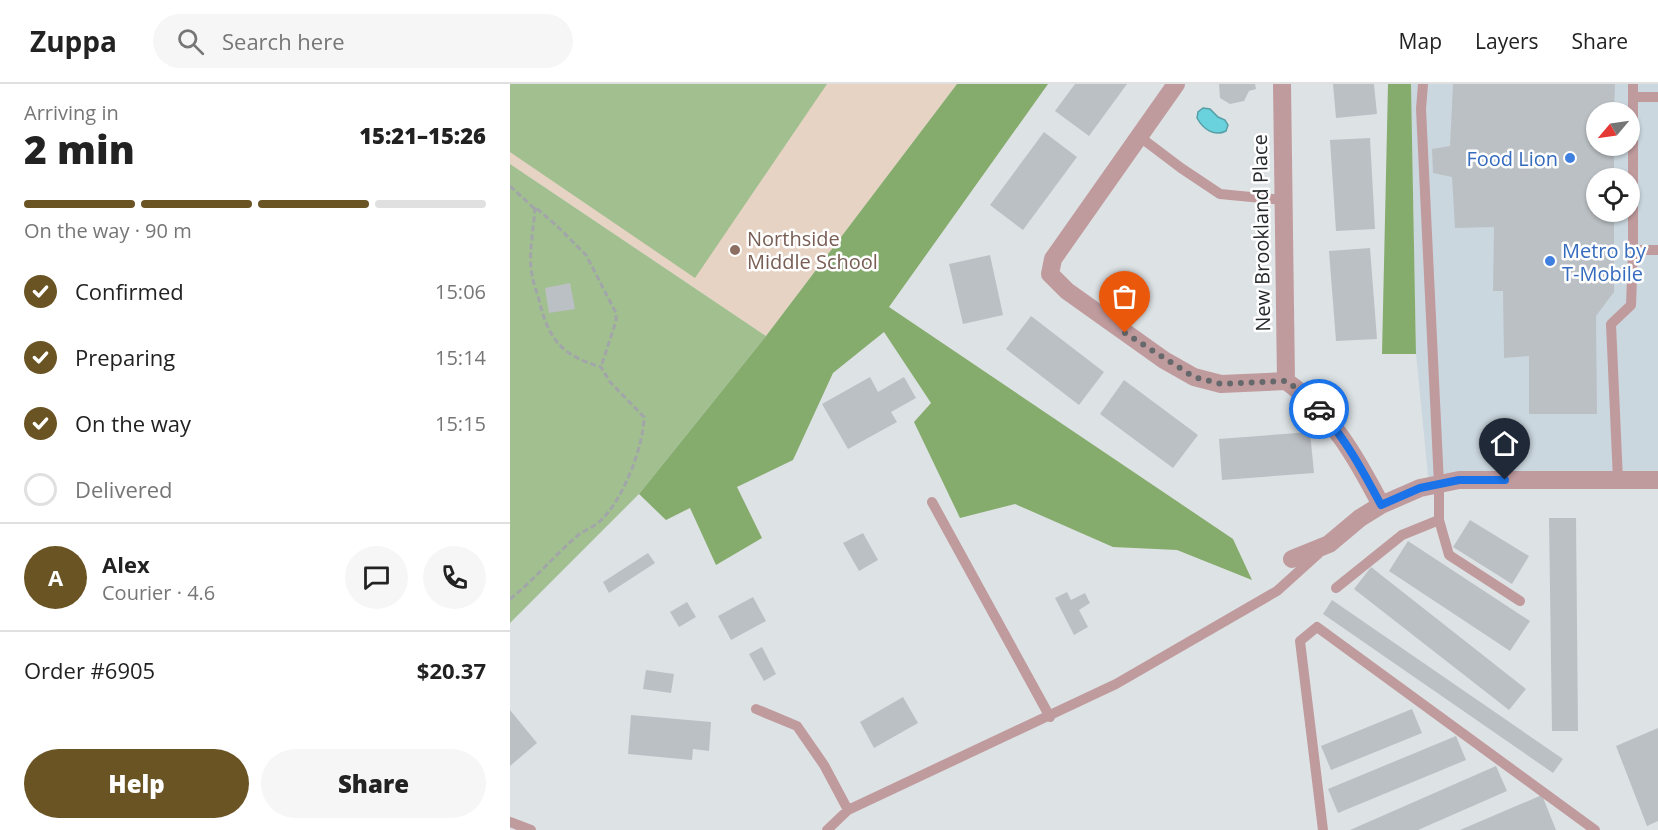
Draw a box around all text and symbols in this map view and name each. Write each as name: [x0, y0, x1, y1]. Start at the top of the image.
search box: [153, 14, 573, 68]
text: Zuppa: [30, 22, 117, 60]
icon: search: [174, 25, 207, 58]
text: Search here: [222, 26, 345, 56]
text: Map: [1399, 27, 1442, 55]
text: Layers: [1475, 27, 1539, 55]
text: Share: [1572, 27, 1628, 55]
text: Arriving in: [24, 99, 119, 126]
north arrow: [1586, 102, 1640, 156]
map controls: [1586, 102, 1640, 222]
text: 15:21–15:26: [359, 120, 486, 150]
text: 2 min: [24, 122, 135, 175]
street label: New Brookland Place: [1246, 134, 1276, 332]
place label: Food Lion: [1466, 145, 1558, 172]
marker: Food Lion: [1563, 151, 1577, 165]
button: locate: [1586, 168, 1640, 222]
text: On the way · 90 m: [24, 217, 192, 244]
place label: Northside Middle School: [747, 225, 878, 275]
place label: Metro by T-Mobile: [1562, 237, 1647, 287]
marker: Northside Middle School: [728, 243, 742, 257]
marker: Metro by T-Mobile: [1543, 254, 1557, 268]
pin: [1099, 271, 1150, 333]
icon: check: [24, 275, 57, 308]
text: Confirmed: [75, 276, 184, 306]
text: 15:06: [435, 278, 486, 305]
icon: bag: [1108, 280, 1141, 313]
icon: check: [24, 341, 57, 374]
text: Preparing: [75, 342, 175, 372]
text: 15:14: [435, 344, 486, 371]
courier: [1289, 379, 1349, 439]
icon: car: [1303, 393, 1336, 426]
icon: check: [24, 407, 57, 440]
text: On the way: [75, 408, 191, 438]
text: 15:15: [435, 410, 486, 437]
pin: [1479, 418, 1530, 480]
icon: home: [1488, 427, 1521, 460]
text: Delivered: [75, 474, 173, 504]
button: chat: [345, 546, 408, 609]
button: phone: [423, 546, 486, 609]
text: Alex: [102, 549, 150, 579]
text: A: [48, 562, 63, 592]
text: Courier · 4.6: [102, 579, 215, 606]
text: Order #6905: [24, 655, 155, 685]
text: $20.37: [417, 655, 486, 685]
button: Help: [24, 749, 249, 818]
button: Share: [261, 749, 486, 818]

